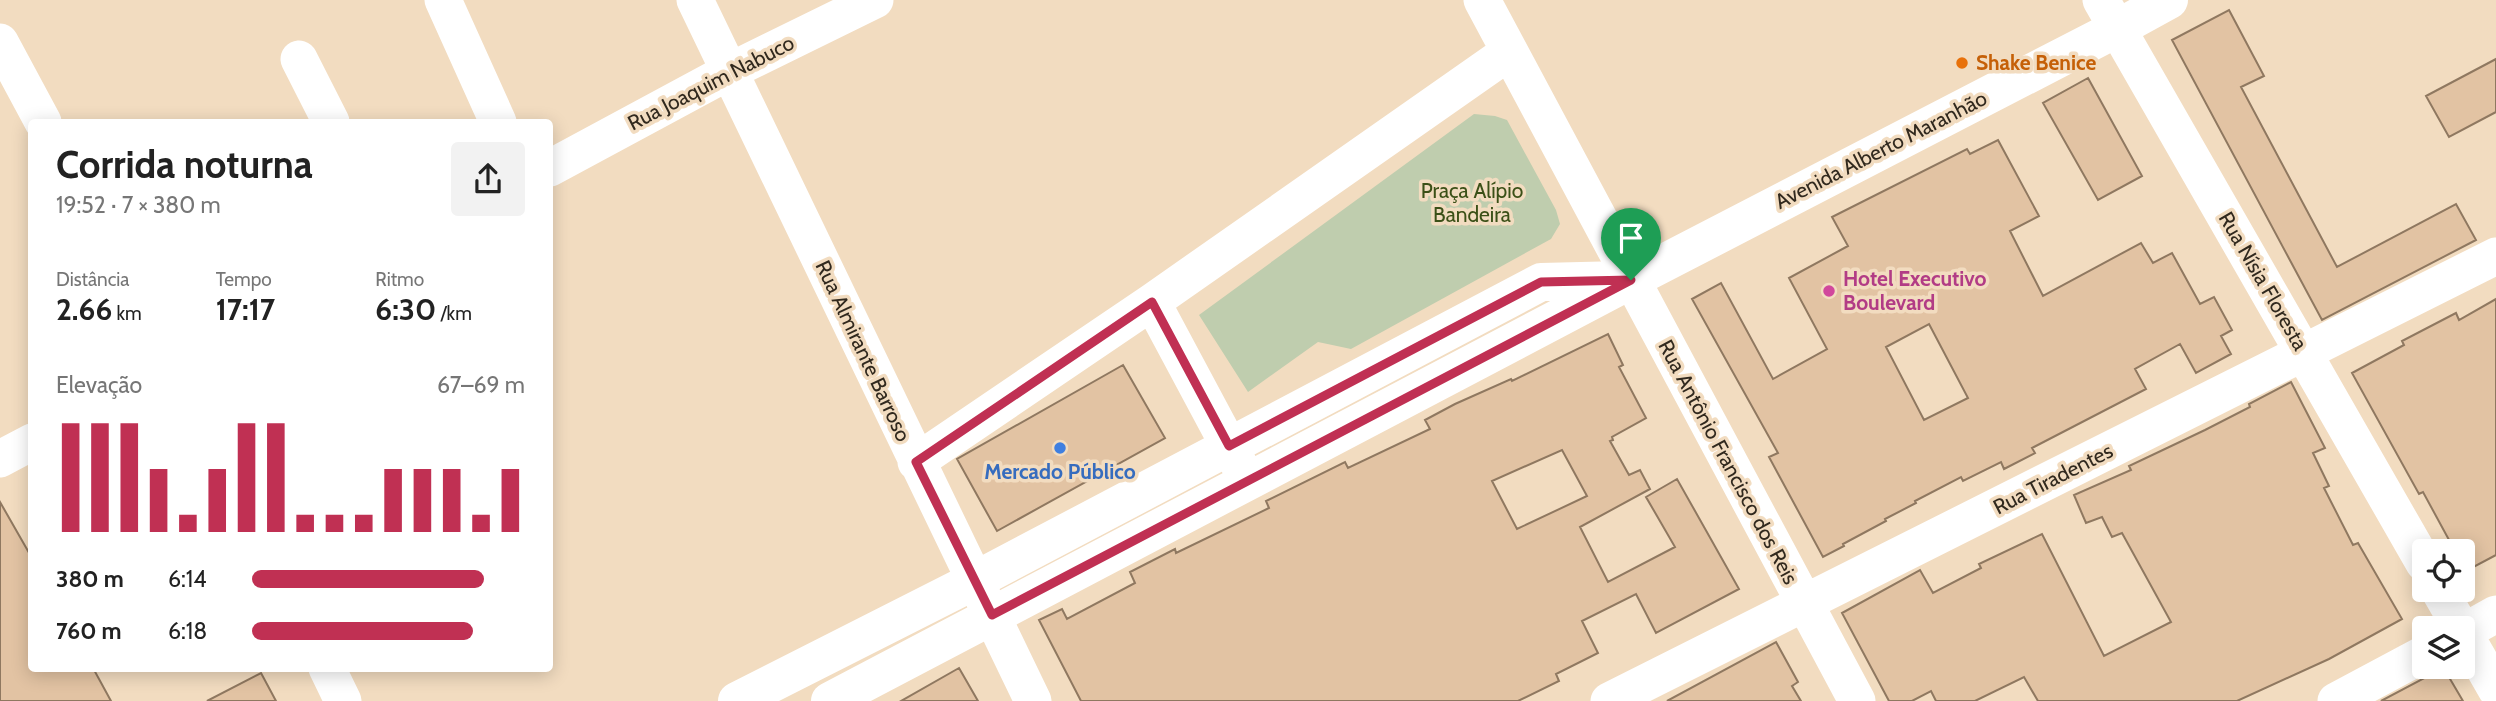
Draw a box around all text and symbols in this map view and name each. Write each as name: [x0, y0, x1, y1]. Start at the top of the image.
street label: Rua Joaquim Nabuco: [623, 30, 798, 135]
place label: Shake Benice: [1976, 50, 2096, 75]
marker: Shake Benice: [1954, 55, 1970, 71]
street label: Avenida Alberto Maranhão: [1771, 85, 1991, 214]
text: Corrida noturna: [56, 141, 313, 188]
button: share: [451, 142, 525, 216]
park label: Praça Alípio Bandeira: [1421, 178, 1523, 227]
text: 19:52 · 7 × 380 m: [56, 191, 221, 219]
street label: Rua Nísia Floresta: [2214, 207, 2313, 354]
pin: [1601, 208, 1661, 280]
icon: arrive: [1612, 219, 1650, 257]
street label: Rua Almirante Barroso: [811, 256, 916, 445]
place label: Hotel Executivo Boulevard: [1843, 266, 1987, 315]
text: Distância: [56, 268, 130, 291]
text: Tempo: [216, 268, 272, 291]
text: Ritmo: [375, 268, 424, 291]
marker: Hotel Executivo Boulevard: [1821, 283, 1837, 299]
text: 2.66: [56, 291, 112, 328]
text: 17:17: [216, 291, 275, 328]
text: 6:30: [375, 291, 436, 328]
text: km: [112, 302, 142, 325]
text: /km: [436, 302, 472, 325]
street label: Rua Antônio Francisco dos Reis: [1653, 335, 1804, 589]
text: Elevação: [56, 371, 142, 399]
text: 67–69 m: [437, 371, 525, 399]
street label: Rua Tiradentes: [1989, 438, 2117, 519]
marker: Mercado Público: [1052, 440, 1068, 456]
place label: Mercado Público: [984, 459, 1136, 484]
map controls: [2412, 539, 2475, 679]
button: locate: [2412, 539, 2475, 602]
text: 380 m: [56, 565, 124, 593]
text: 6:14: [168, 565, 207, 593]
button: layers: [2412, 616, 2475, 679]
text: 760 m: [56, 617, 122, 645]
text: 6:18: [168, 617, 207, 645]

